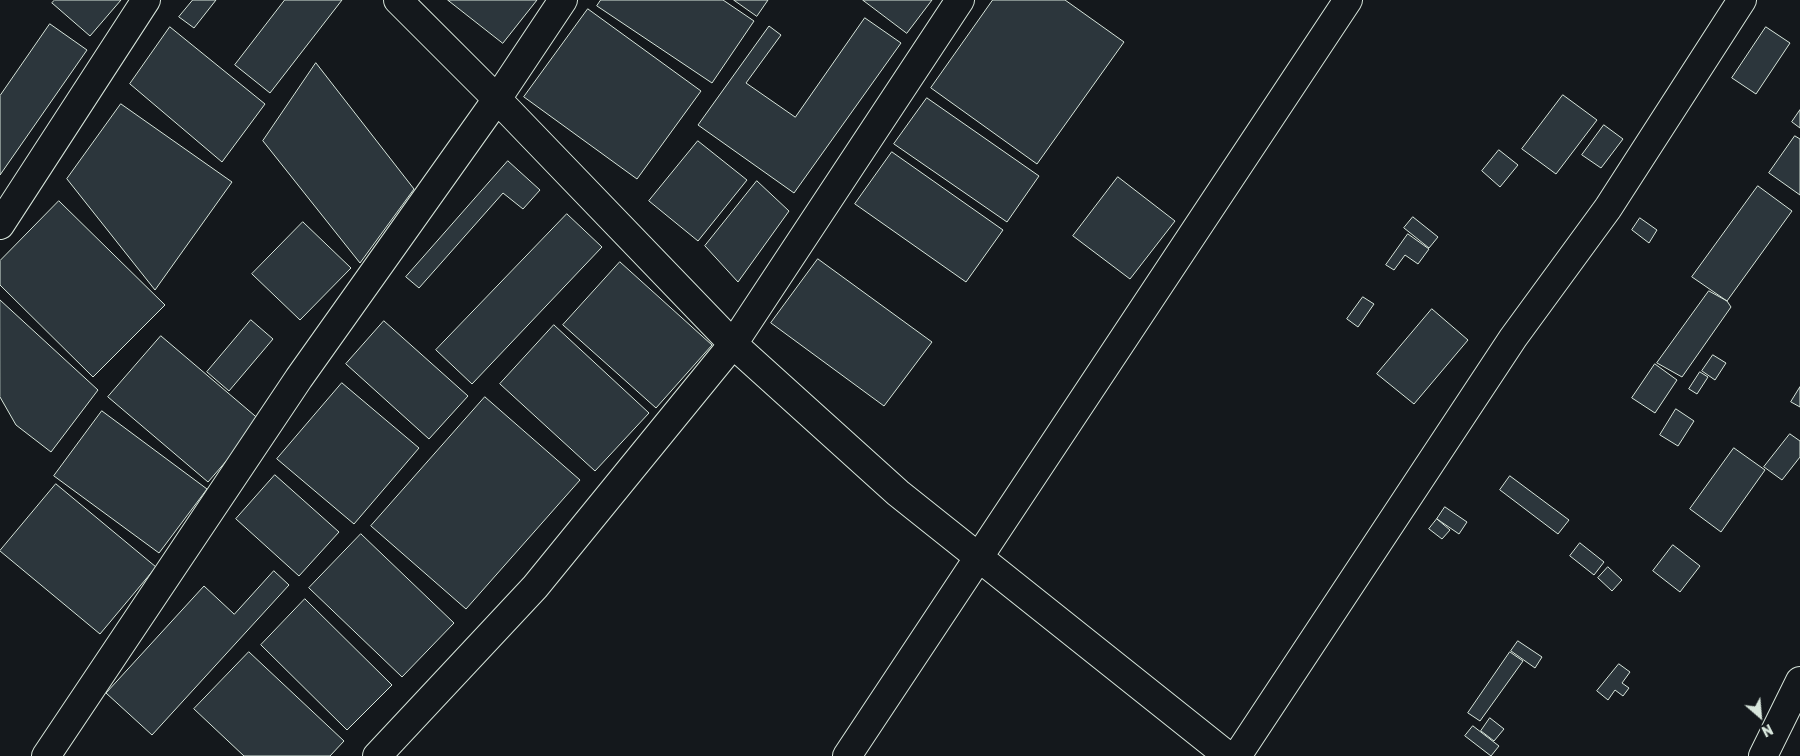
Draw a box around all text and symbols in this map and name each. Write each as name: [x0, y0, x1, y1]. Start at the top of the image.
north arrow: [1735, 691, 1785, 741]
text: N: [1759, 720, 1775, 740]

